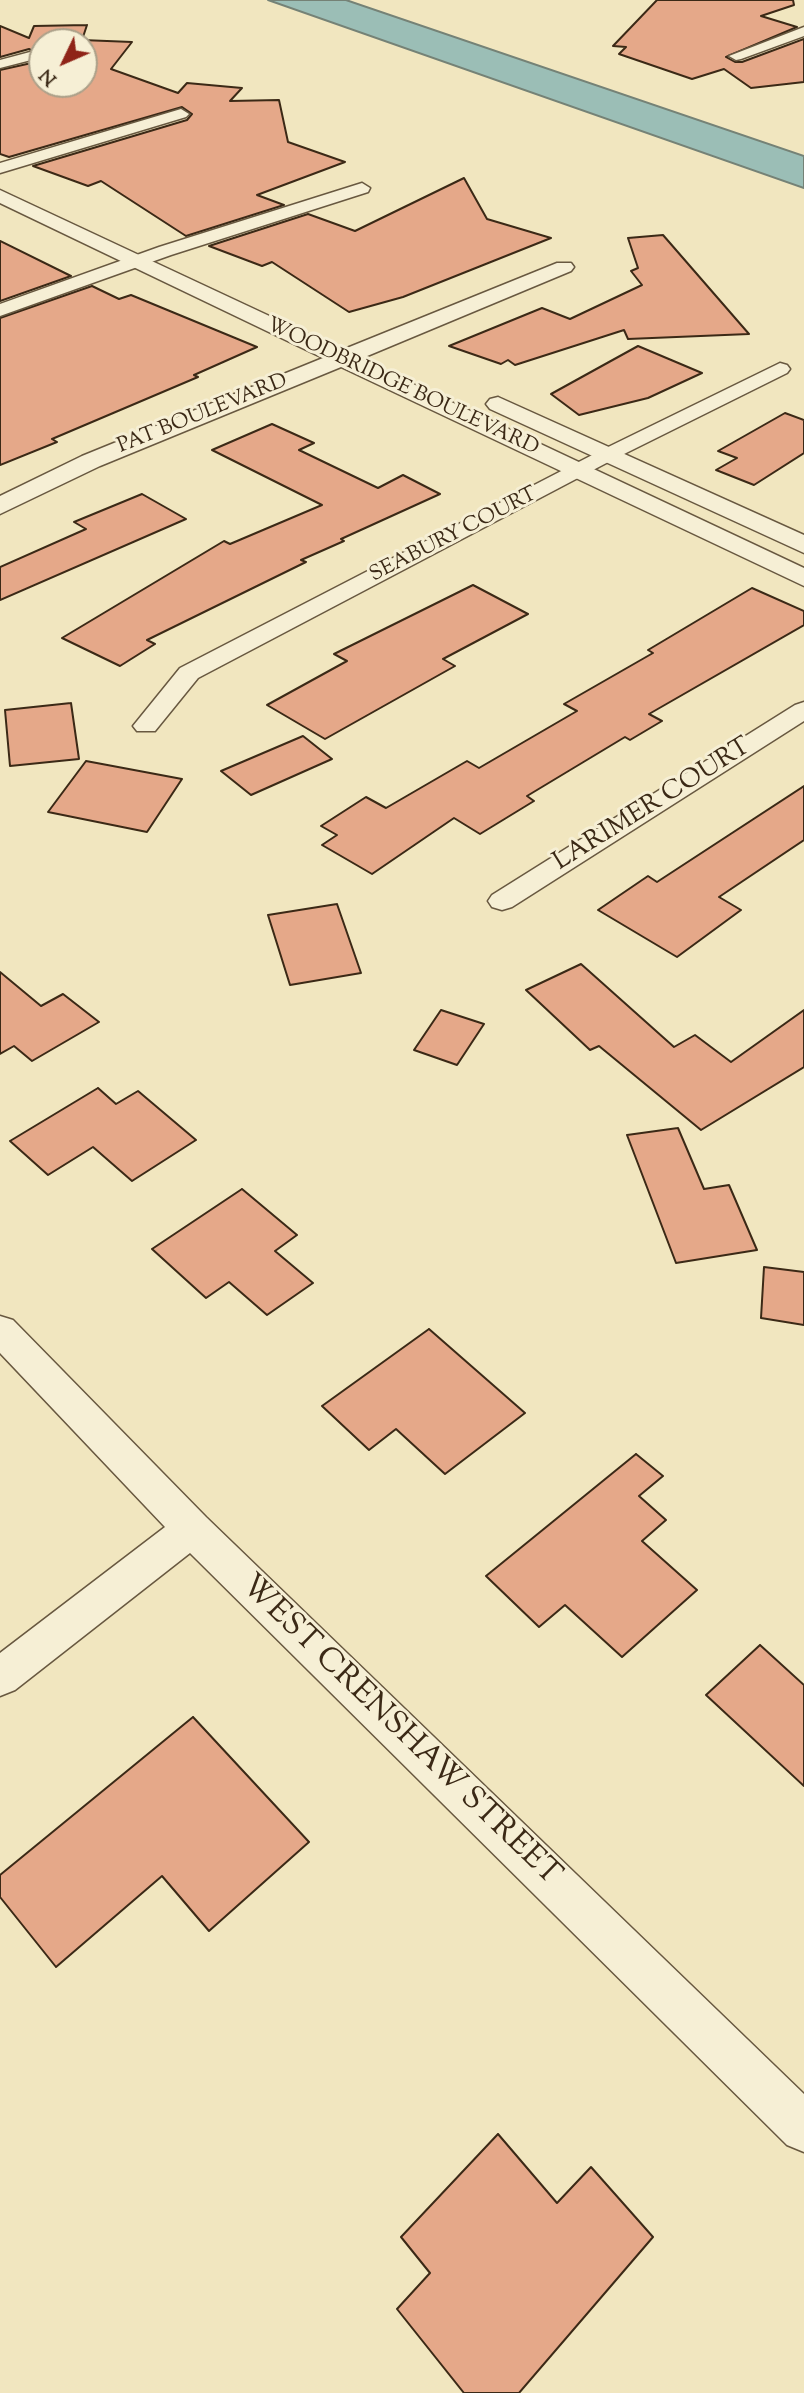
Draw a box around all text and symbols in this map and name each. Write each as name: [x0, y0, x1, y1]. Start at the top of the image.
north arrow: [28, 28, 98, 98]
text: N: [34, 62, 64, 91]
street label: WOODBRIDGE BOULEVARD: [262, 314, 542, 462]
street label: PAT BOULEVARD: [115, 369, 291, 461]
street label: SEABURY COURT: [366, 483, 542, 589]
street label: LARIMER COURT: [549, 733, 757, 879]
street label: WEST CRENSHAW STREET: [231, 1569, 567, 1895]

